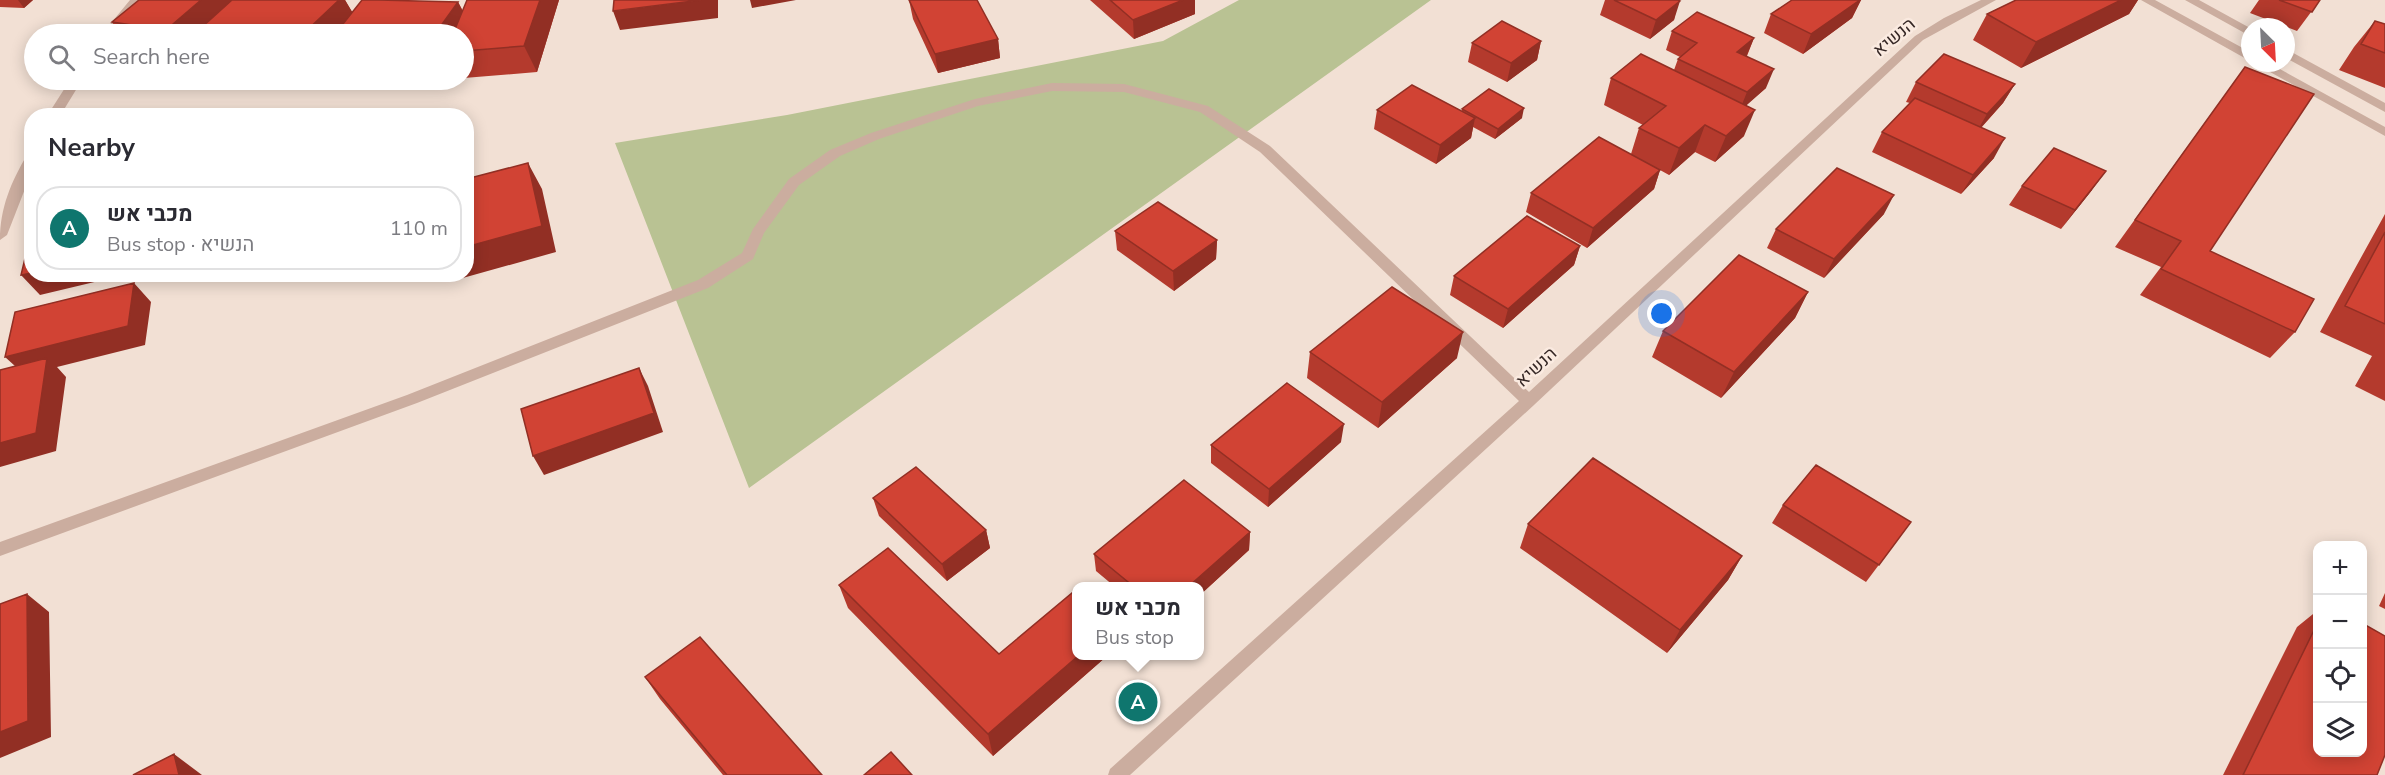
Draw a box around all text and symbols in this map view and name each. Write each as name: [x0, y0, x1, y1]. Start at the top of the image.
street label: הנשיא: [1868, 12, 1920, 62]
north arrow: [2241, 18, 2295, 72]
search box: [24, 24, 474, 90]
icon: search: [45, 41, 78, 74]
text: Search here: [93, 42, 210, 72]
text: Nearby: [48, 130, 135, 165]
text: מכבי אש: [107, 199, 193, 229]
text: A: [62, 215, 77, 242]
text: 110 m: [390, 215, 448, 242]
text: Bus stop · הנשיא: [107, 231, 254, 258]
your location: [1647, 299, 1676, 328]
street label: הנשיא: [1510, 342, 1562, 392]
map controls: [2313, 541, 2367, 757]
button: +: [2313, 541, 2367, 595]
popup: [1072, 582, 1204, 660]
text: מכבי אש: [1095, 593, 1181, 623]
button: −: [2313, 595, 2367, 649]
text: Bus stop: [1095, 624, 1174, 651]
button: locate: [2313, 649, 2367, 703]
pin: A: [1118, 680, 1158, 724]
button: layers: [2313, 703, 2367, 757]

